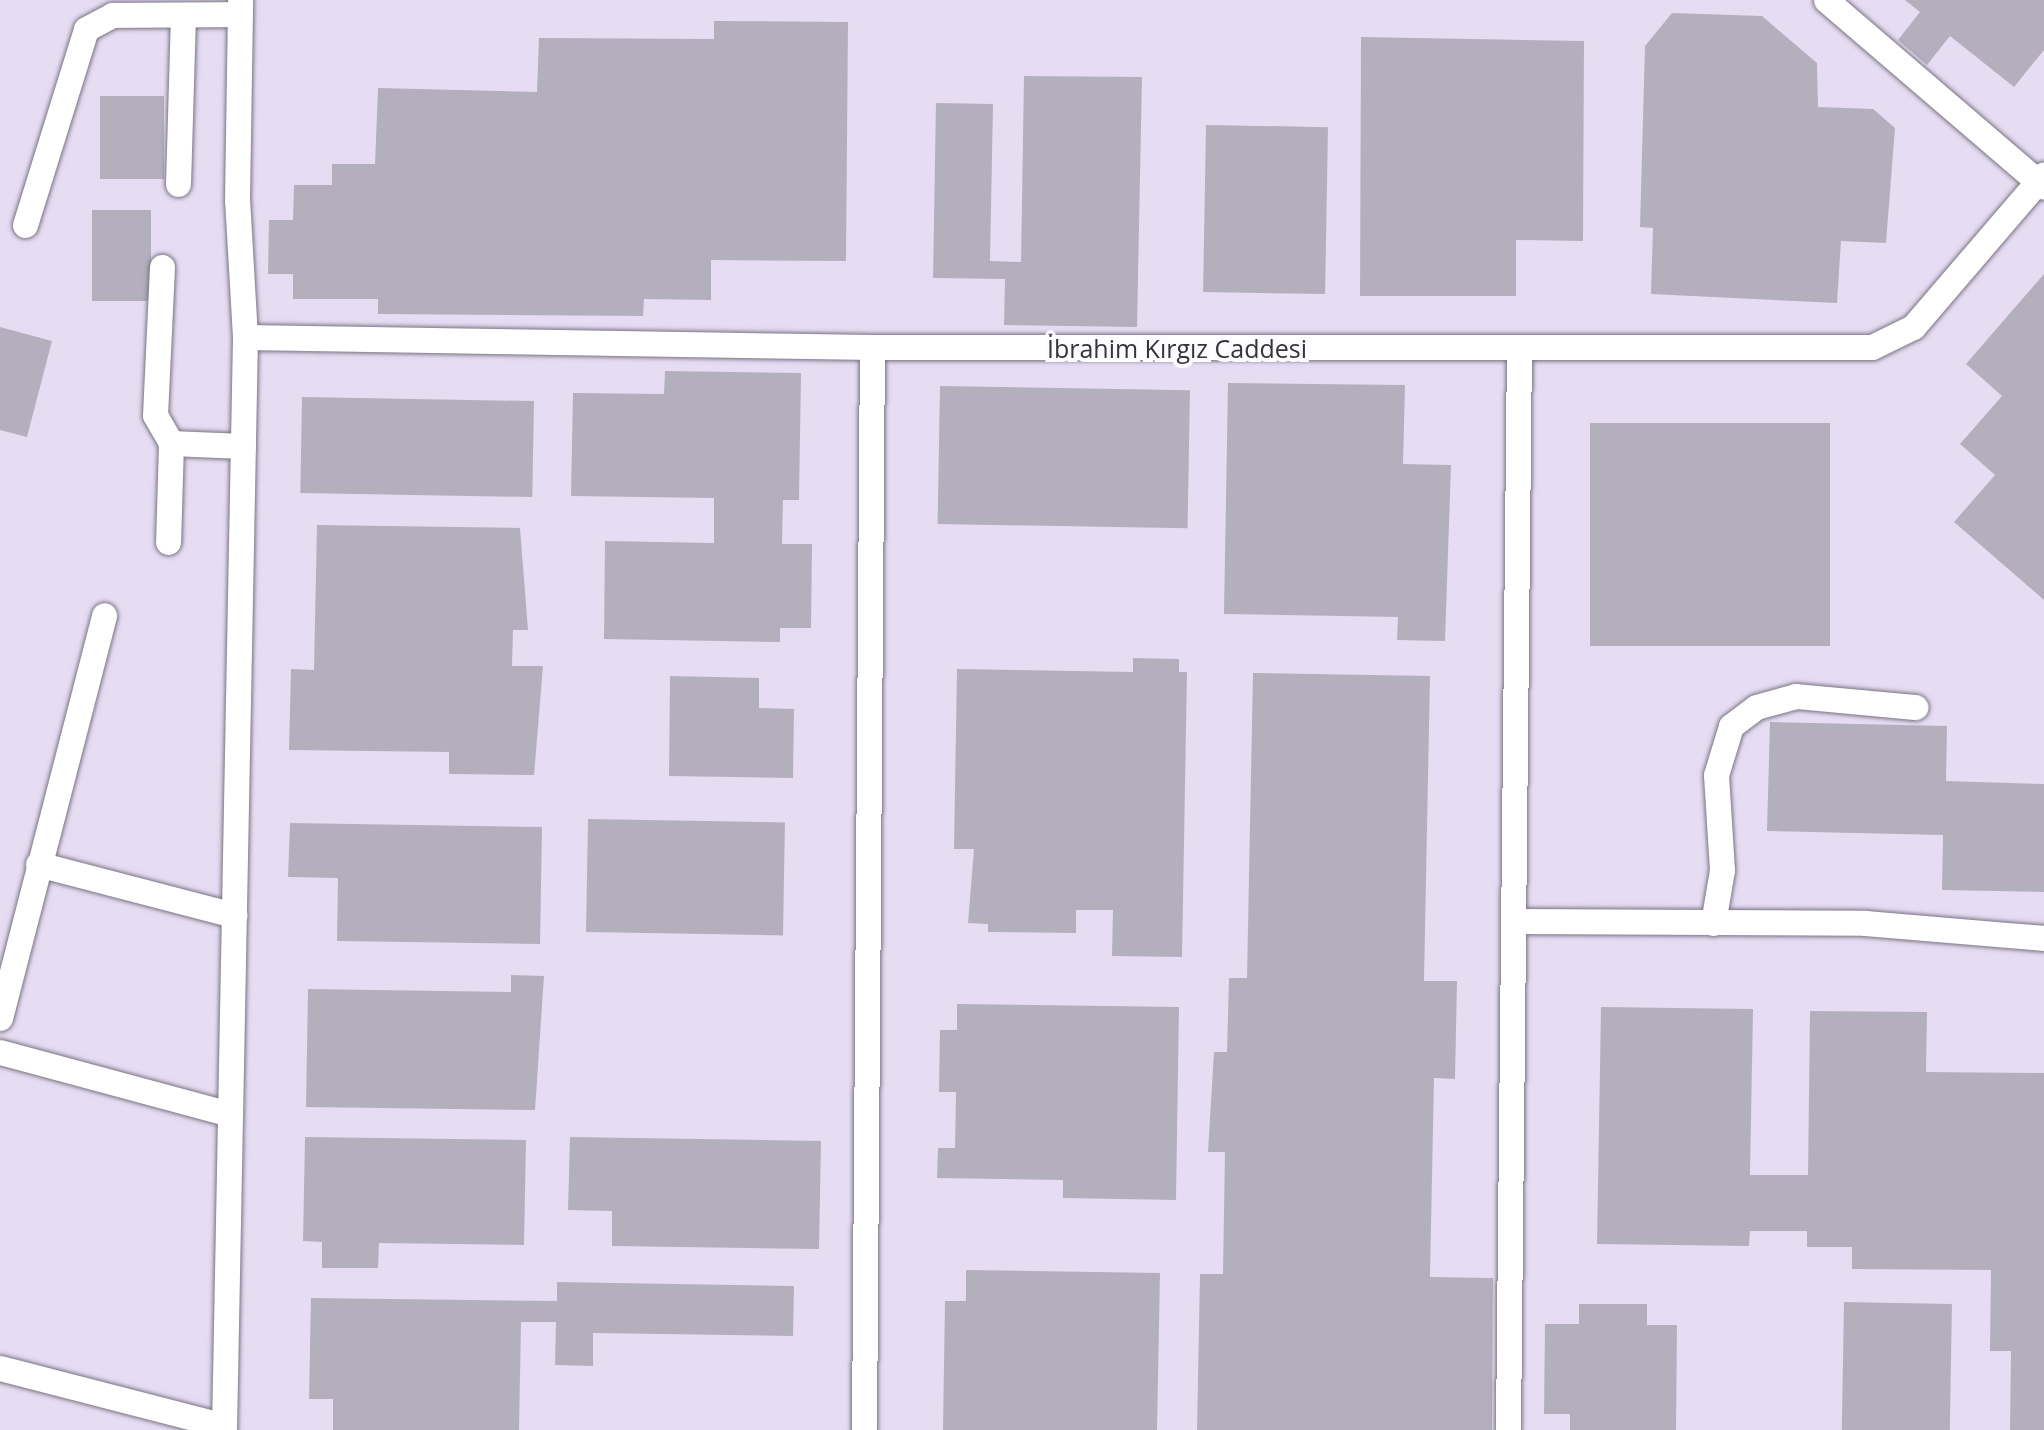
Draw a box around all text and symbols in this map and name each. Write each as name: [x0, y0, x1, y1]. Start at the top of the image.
street label: İbrahim Kırgız Caddesi: [1047, 333, 1307, 363]

